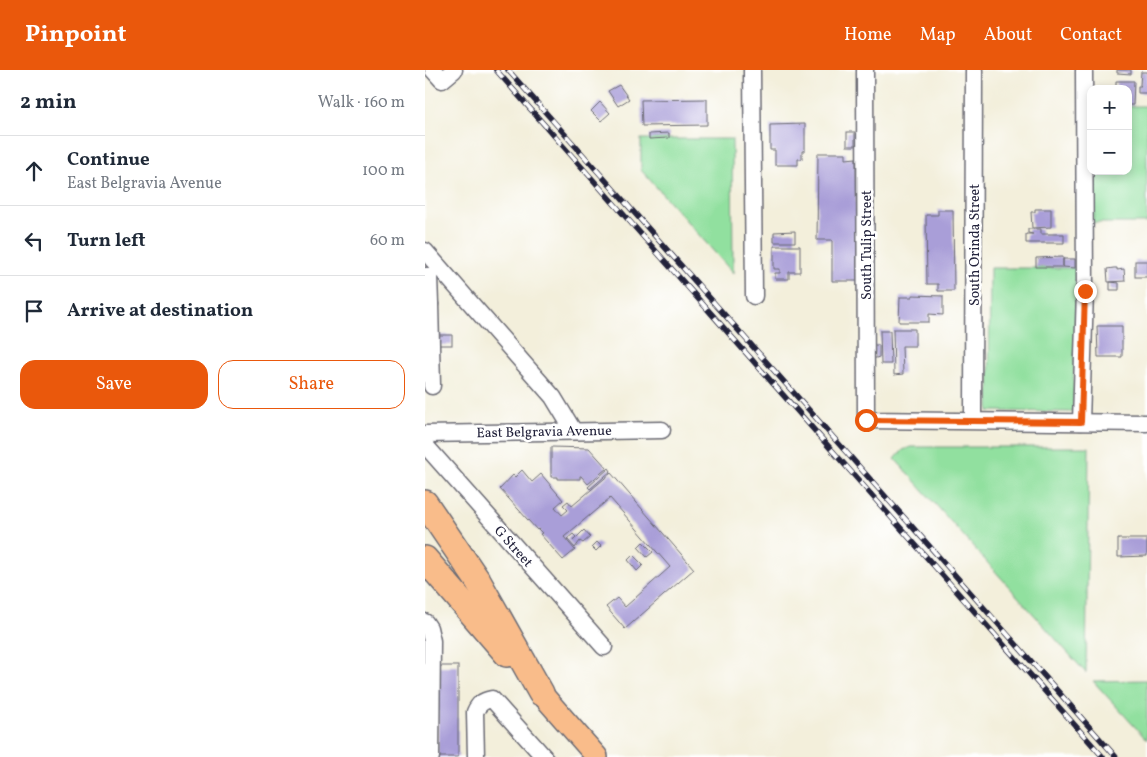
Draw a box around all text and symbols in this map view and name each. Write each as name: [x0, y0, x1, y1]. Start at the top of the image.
text: Pinpoint: [25, 18, 127, 52]
text: Home: [844, 23, 892, 48]
text: Map: [920, 23, 956, 48]
text: About: [984, 23, 1032, 48]
text: Contact: [1060, 23, 1122, 48]
map controls: [1087, 85, 1132, 175]
button: +: [1087, 85, 1132, 130]
text: 2 min: [20, 88, 77, 117]
text: Walk · 160 m: [318, 92, 405, 114]
button: −: [1087, 130, 1132, 175]
text: Continue: [67, 147, 150, 173]
icon: ahead: [20, 157, 48, 185]
text: 100 m: [362, 160, 405, 182]
text: East Belgravia Avenue: [67, 173, 222, 195]
street label: South Orinda Street: [966, 184, 985, 306]
street label: South Tulip Street: [858, 190, 877, 300]
icon: left: [20, 227, 48, 255]
text: Turn left: [67, 228, 146, 254]
text: 60 m: [370, 230, 405, 252]
route end: [1074, 280, 1097, 303]
icon: arrive: [20, 297, 48, 325]
text: Arrive at destination: [67, 298, 253, 324]
button: Save: [20, 360, 208, 409]
button: Share: [218, 360, 405, 409]
route start: [855, 409, 878, 432]
street label: East Belgravia Avenue: [476, 422, 612, 443]
street label: G Street: [489, 522, 537, 572]

